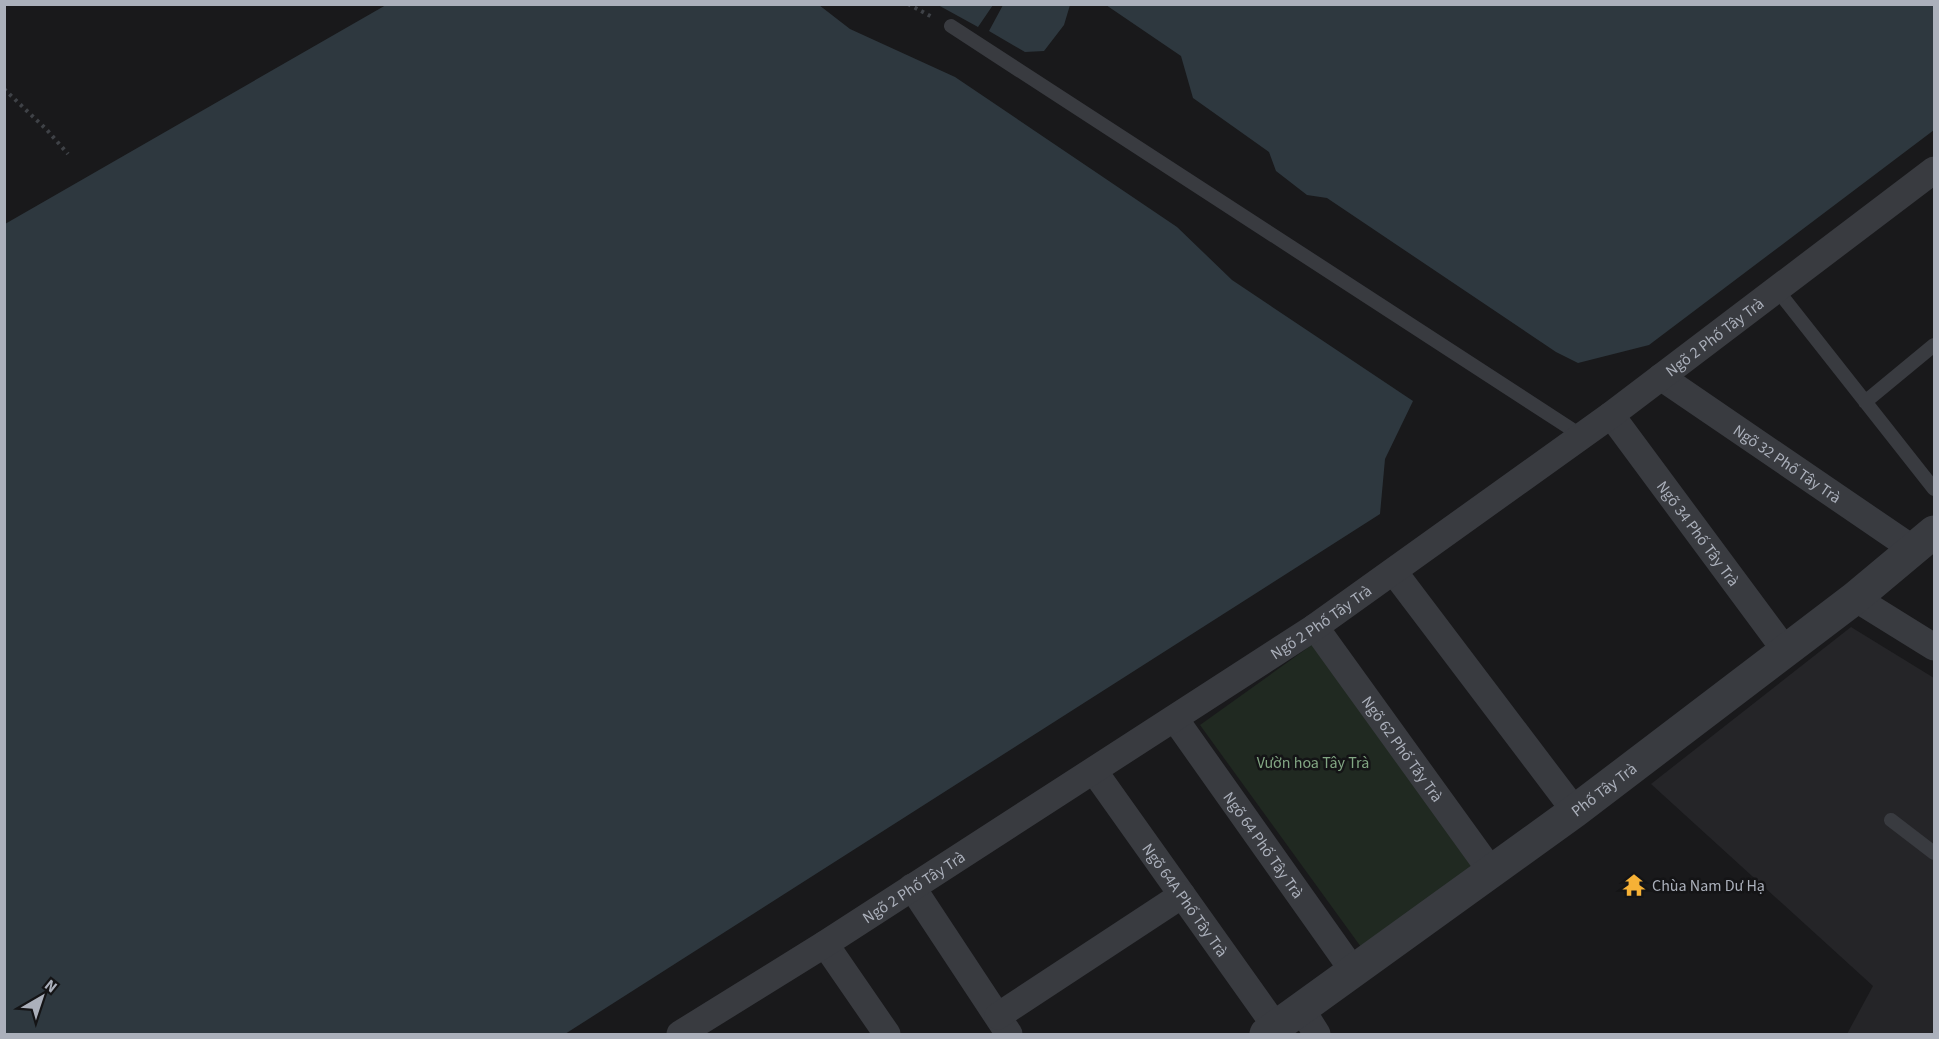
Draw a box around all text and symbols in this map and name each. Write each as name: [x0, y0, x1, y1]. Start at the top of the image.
street label: Ngõ 2 Phố Tây Trà: [1661, 293, 1769, 382]
street label: Ngõ 32 Phố Tây Trà: [1728, 419, 1845, 509]
street label: Ngõ 34 Phố Tây Trà: [1651, 476, 1744, 591]
street label: Ngõ 2 Phố Tây Trà: [1266, 580, 1376, 665]
street label: Ngõ 62 Phố Tây Trà: [1356, 692, 1448, 807]
park label: Vườn hoa Tây Trà: [1257, 752, 1369, 774]
street label: Phố Tây Trà: [1567, 758, 1641, 822]
street label: Ngõ 64 Phố Tây Trà: [1218, 787, 1309, 903]
street label: Ngõ 64A Phố Tây Trà: [1137, 839, 1233, 962]
street label: Ngõ 2 Phố Tây Trà: [858, 846, 970, 929]
temple icon: Chùa Nam Dư Hạ: [1621, 872, 1647, 898]
place label: Chùa Nam Dư Hạ: [1652, 875, 1765, 897]
north arrow: [12, 967, 72, 1027]
text: N: [40, 974, 62, 998]

